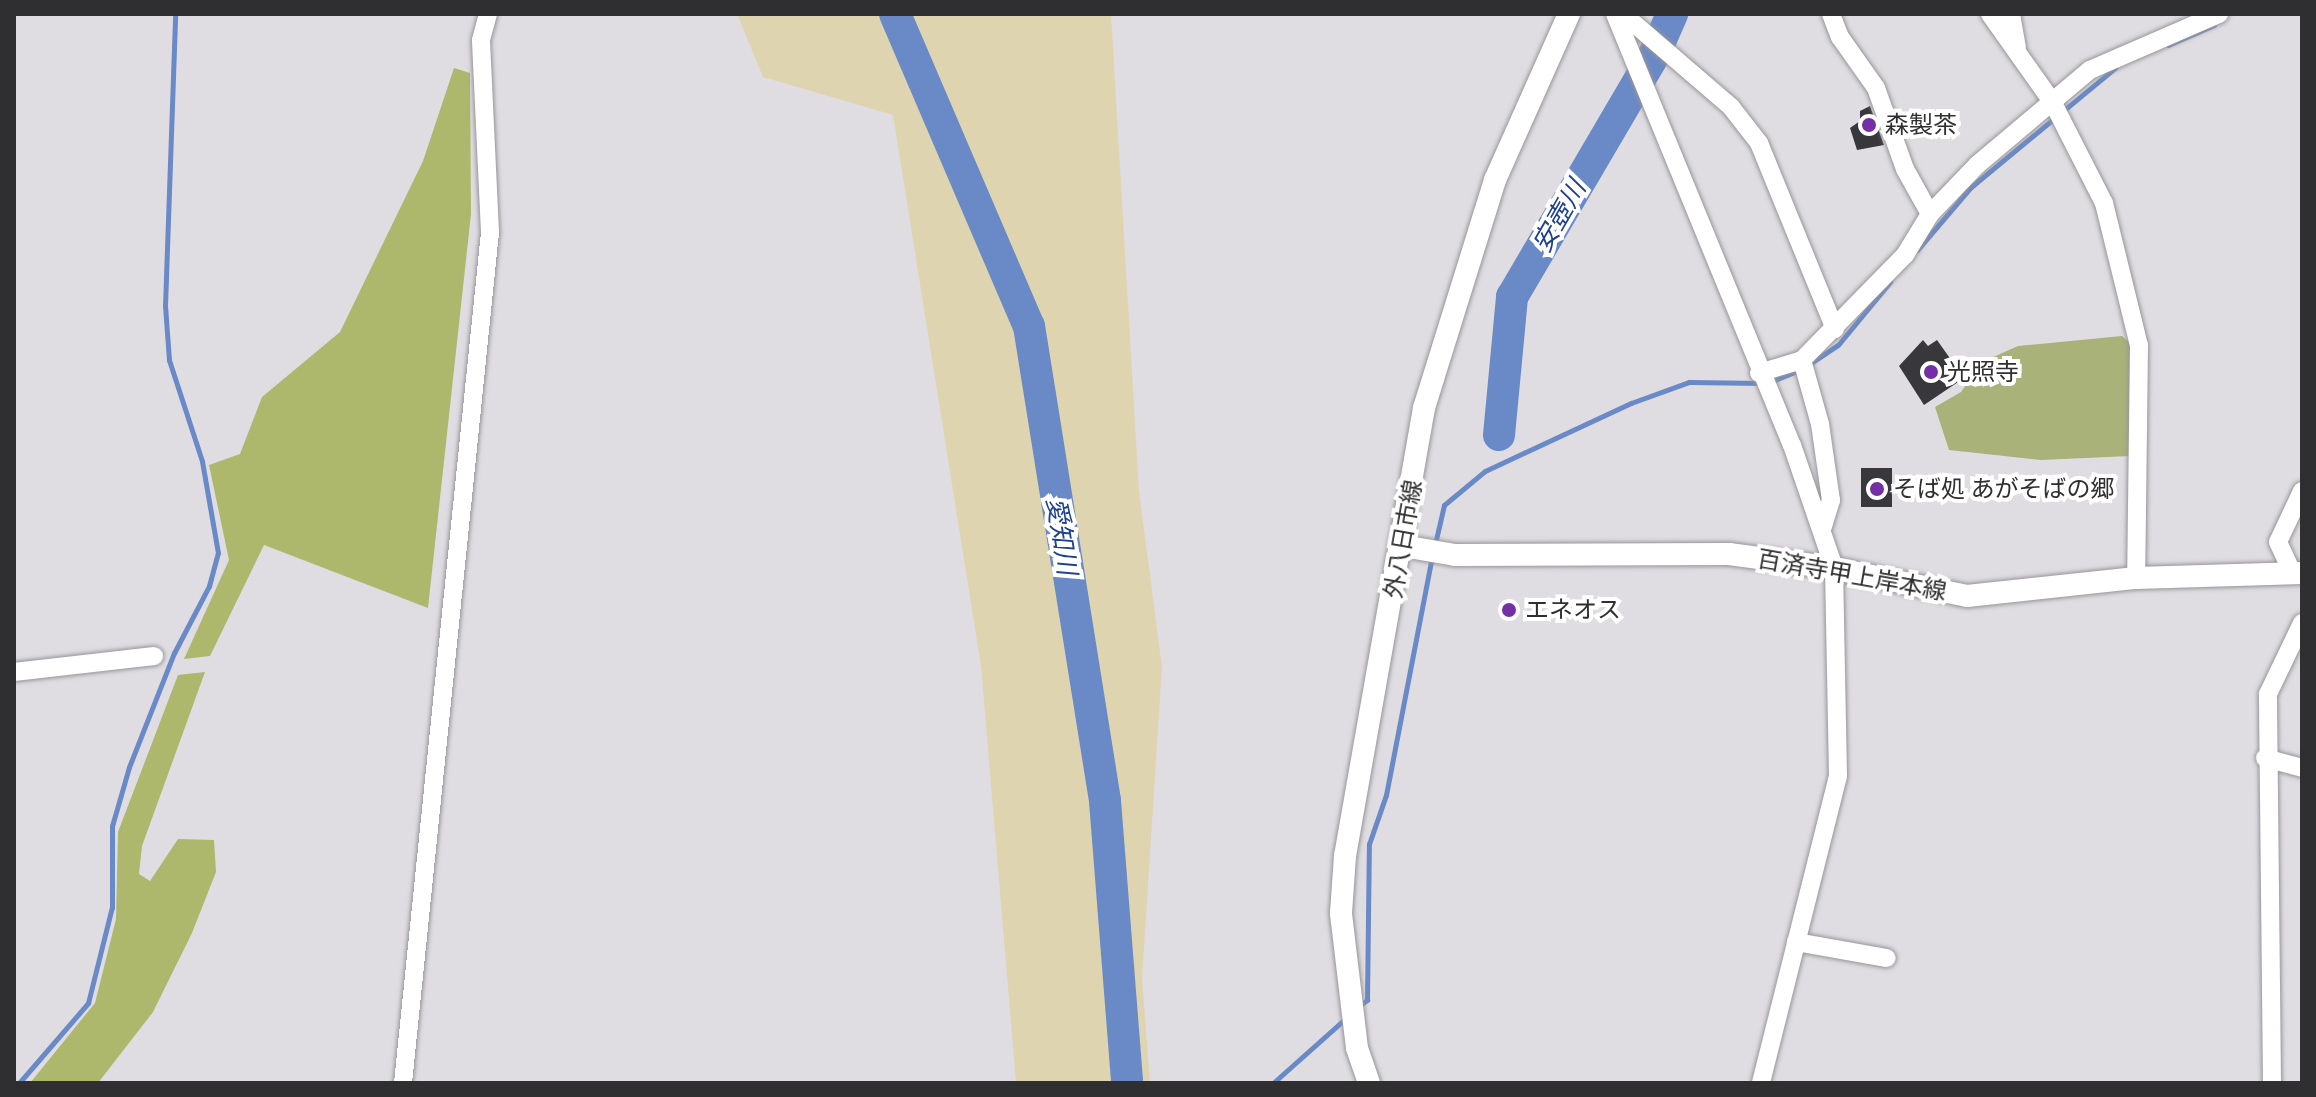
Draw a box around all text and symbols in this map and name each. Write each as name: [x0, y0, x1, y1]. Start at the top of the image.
place label: 森製茶: [1885, 111, 1957, 139]
marker: 森製茶: [1860, 116, 1878, 134]
water label: 安壺川: [1526, 174, 1592, 258]
place label: 光照寺: [1947, 358, 2019, 386]
marker: 光照寺: [1922, 363, 1940, 381]
place label: そば処 あがそばの郷: [1893, 475, 2114, 503]
street label: 外八日市線: [1378, 477, 1428, 601]
marker: そば処 あがそばの郷: [1868, 480, 1886, 498]
water label: 愛知川: [1040, 495, 1084, 577]
street label: 百済寺甲上岸本線: [1755, 544, 1949, 606]
place label: エネオス: [1525, 596, 1621, 624]
marker: エネオス: [1500, 601, 1518, 619]

